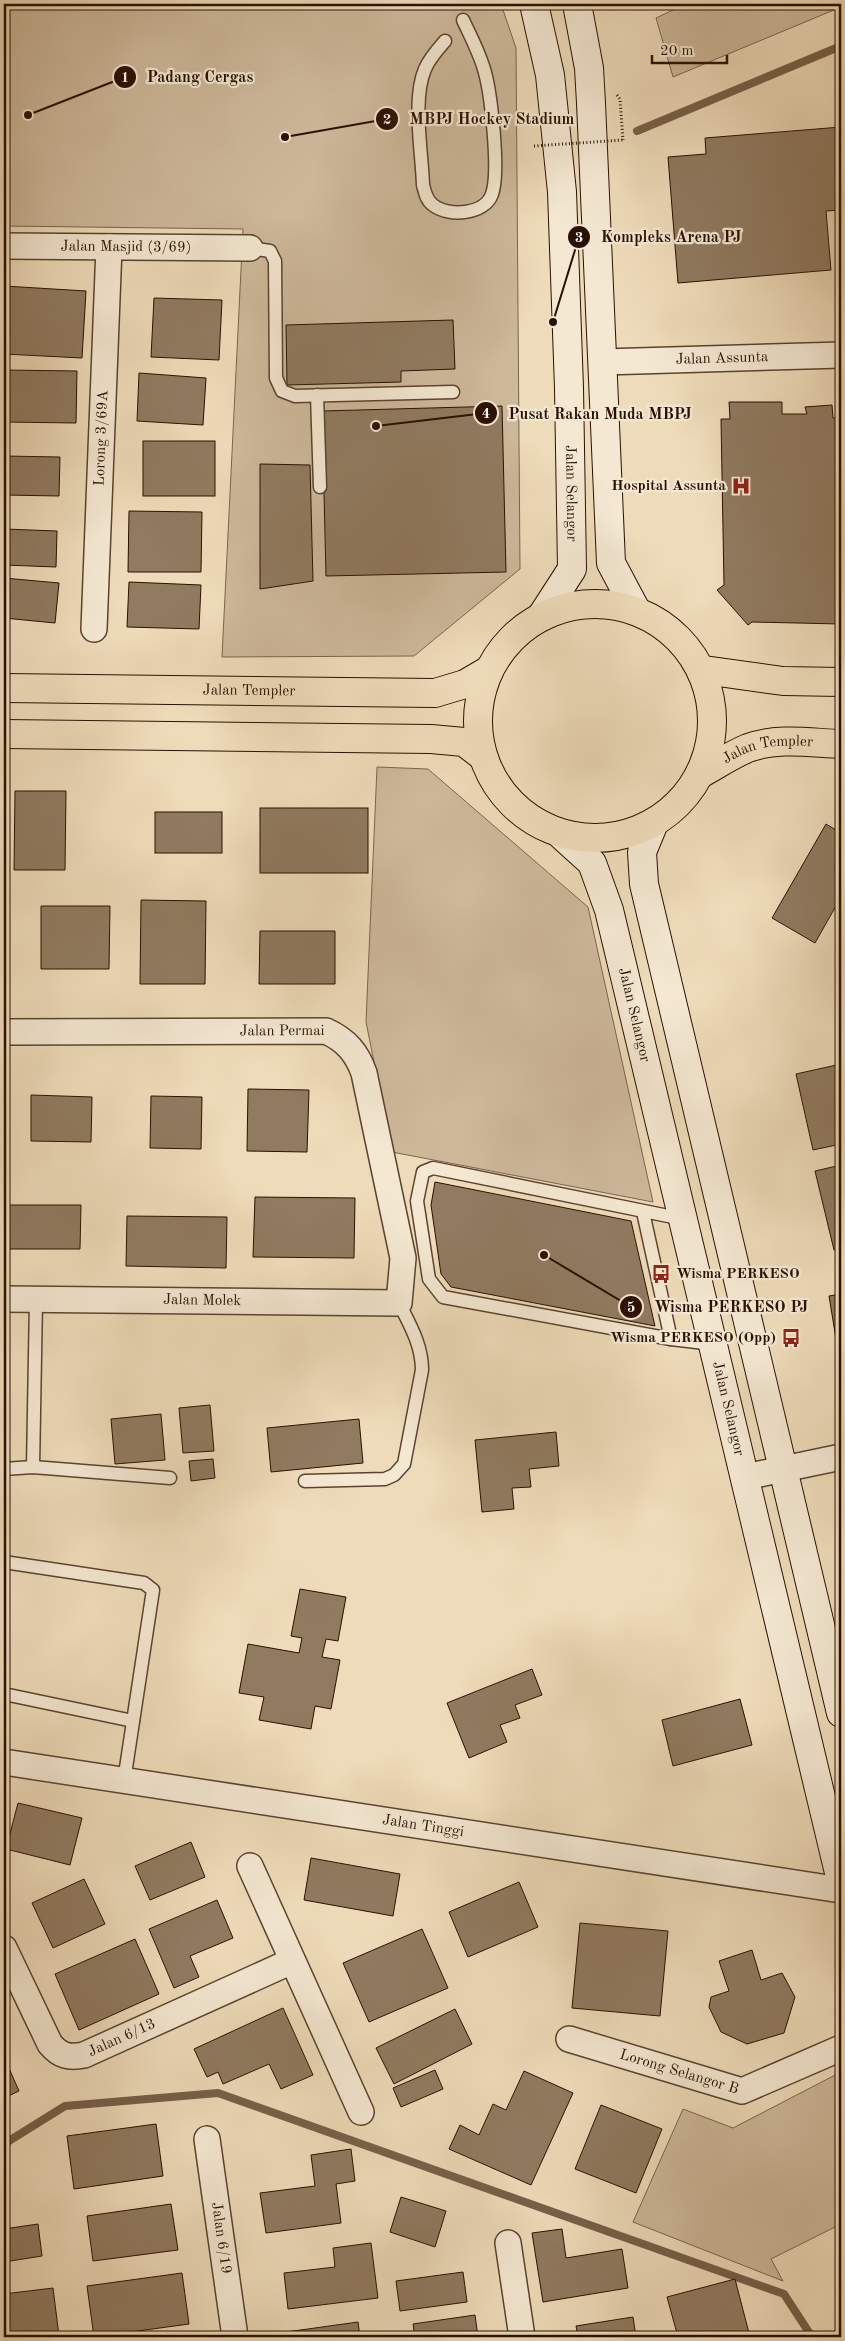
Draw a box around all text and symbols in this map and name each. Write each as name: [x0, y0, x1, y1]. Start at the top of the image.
scale bar: [652, 32, 728, 64]
text: 20 m: [660, 44, 694, 59]
callout: Padang Cergas: [112, 61, 264, 92]
text: Padang Cergas: [147, 70, 253, 86]
text: 1: [121, 71, 129, 86]
callout: MBPJ Hockey Stadium: [374, 103, 584, 134]
text: MBPJ Hockey Stadium: [410, 112, 575, 128]
text: 2: [383, 113, 391, 128]
callout: Kompleks Arena PJ: [566, 221, 752, 252]
text: Kompleks Arena PJ: [601, 230, 742, 246]
text: 3: [575, 231, 583, 246]
street label: Jalan Masjid (3/69): [61, 239, 191, 255]
street label: Jalan Assunta: [675, 350, 769, 367]
street label: Lorong 3/69A: [92, 389, 111, 486]
callout: Pusat Rakan Muda MBPJ: [473, 397, 701, 428]
text: 4: [482, 407, 490, 422]
text: Pusat Rakan Muda MBPJ: [508, 407, 692, 423]
street label: Jalan Selangor: [562, 445, 579, 542]
hospital icon: Hospital Assunta: [730, 475, 752, 497]
place label: Hospital Assunta: [611, 479, 726, 494]
street label: Jalan Templer: [203, 683, 295, 699]
street label: Jalan Templer: [720, 734, 813, 767]
street label: Jalan Selangor: [616, 966, 653, 1064]
street label: Jalan Permai: [239, 1024, 325, 1039]
bus stop icon: Wisma PERKESO: [650, 1263, 672, 1285]
place label: Wisma PERKESO: [676, 1267, 800, 1282]
callout: Wisma PERKESO PJ: [619, 1291, 818, 1322]
street label: Jalan Molek: [163, 1293, 241, 1309]
text: Wisma PERKESO PJ: [654, 1300, 808, 1316]
text: 5: [627, 1301, 635, 1316]
bus stop icon: Wisma PERKESO (Opp): [780, 1327, 802, 1349]
place label: Wisma PERKESO (Opp): [610, 1331, 776, 1346]
street label: Jalan Selangor: [710, 1360, 747, 1458]
street label: Jalan Tinggi: [381, 1812, 465, 1840]
street label: Jalan 6/13: [86, 2016, 158, 2060]
street label: Lorong Selangor B: [618, 2047, 740, 2097]
street label: Jalan 6/19: [209, 2201, 233, 2275]

